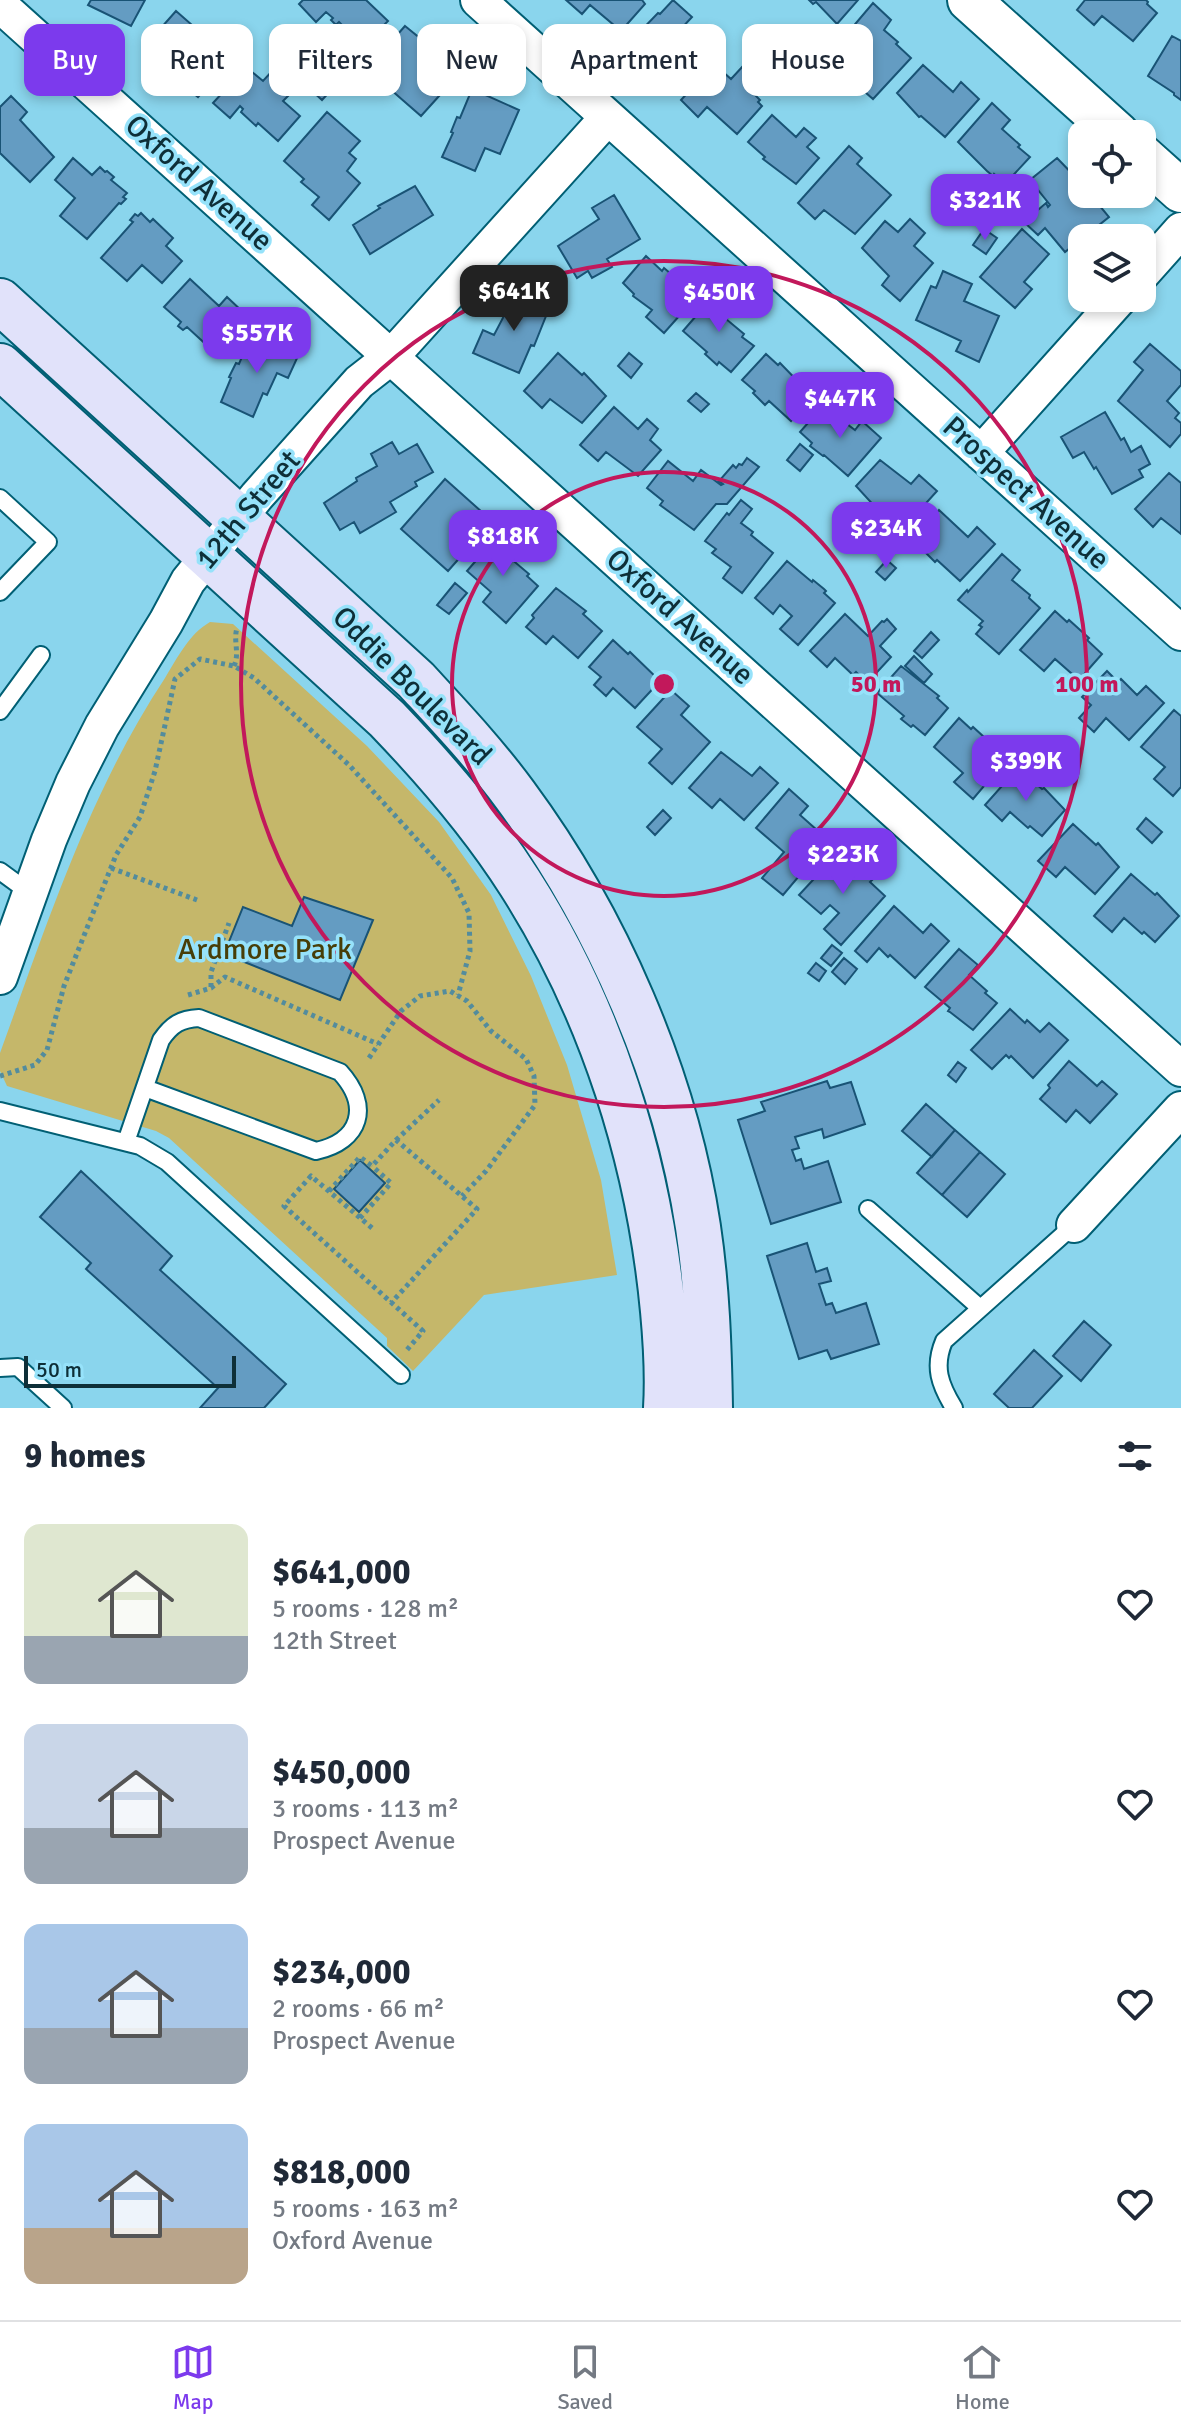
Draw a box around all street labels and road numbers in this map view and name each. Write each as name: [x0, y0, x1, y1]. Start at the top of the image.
street label: Oxford Avenue: [118, 107, 280, 259]
street label: Prospect Avenue: [935, 408, 1117, 578]
street label: 12th Street: [188, 443, 308, 577]
street label: Oxford Avenue: [599, 541, 761, 693]
street label: Oddie Boulevard: [325, 599, 499, 773]

